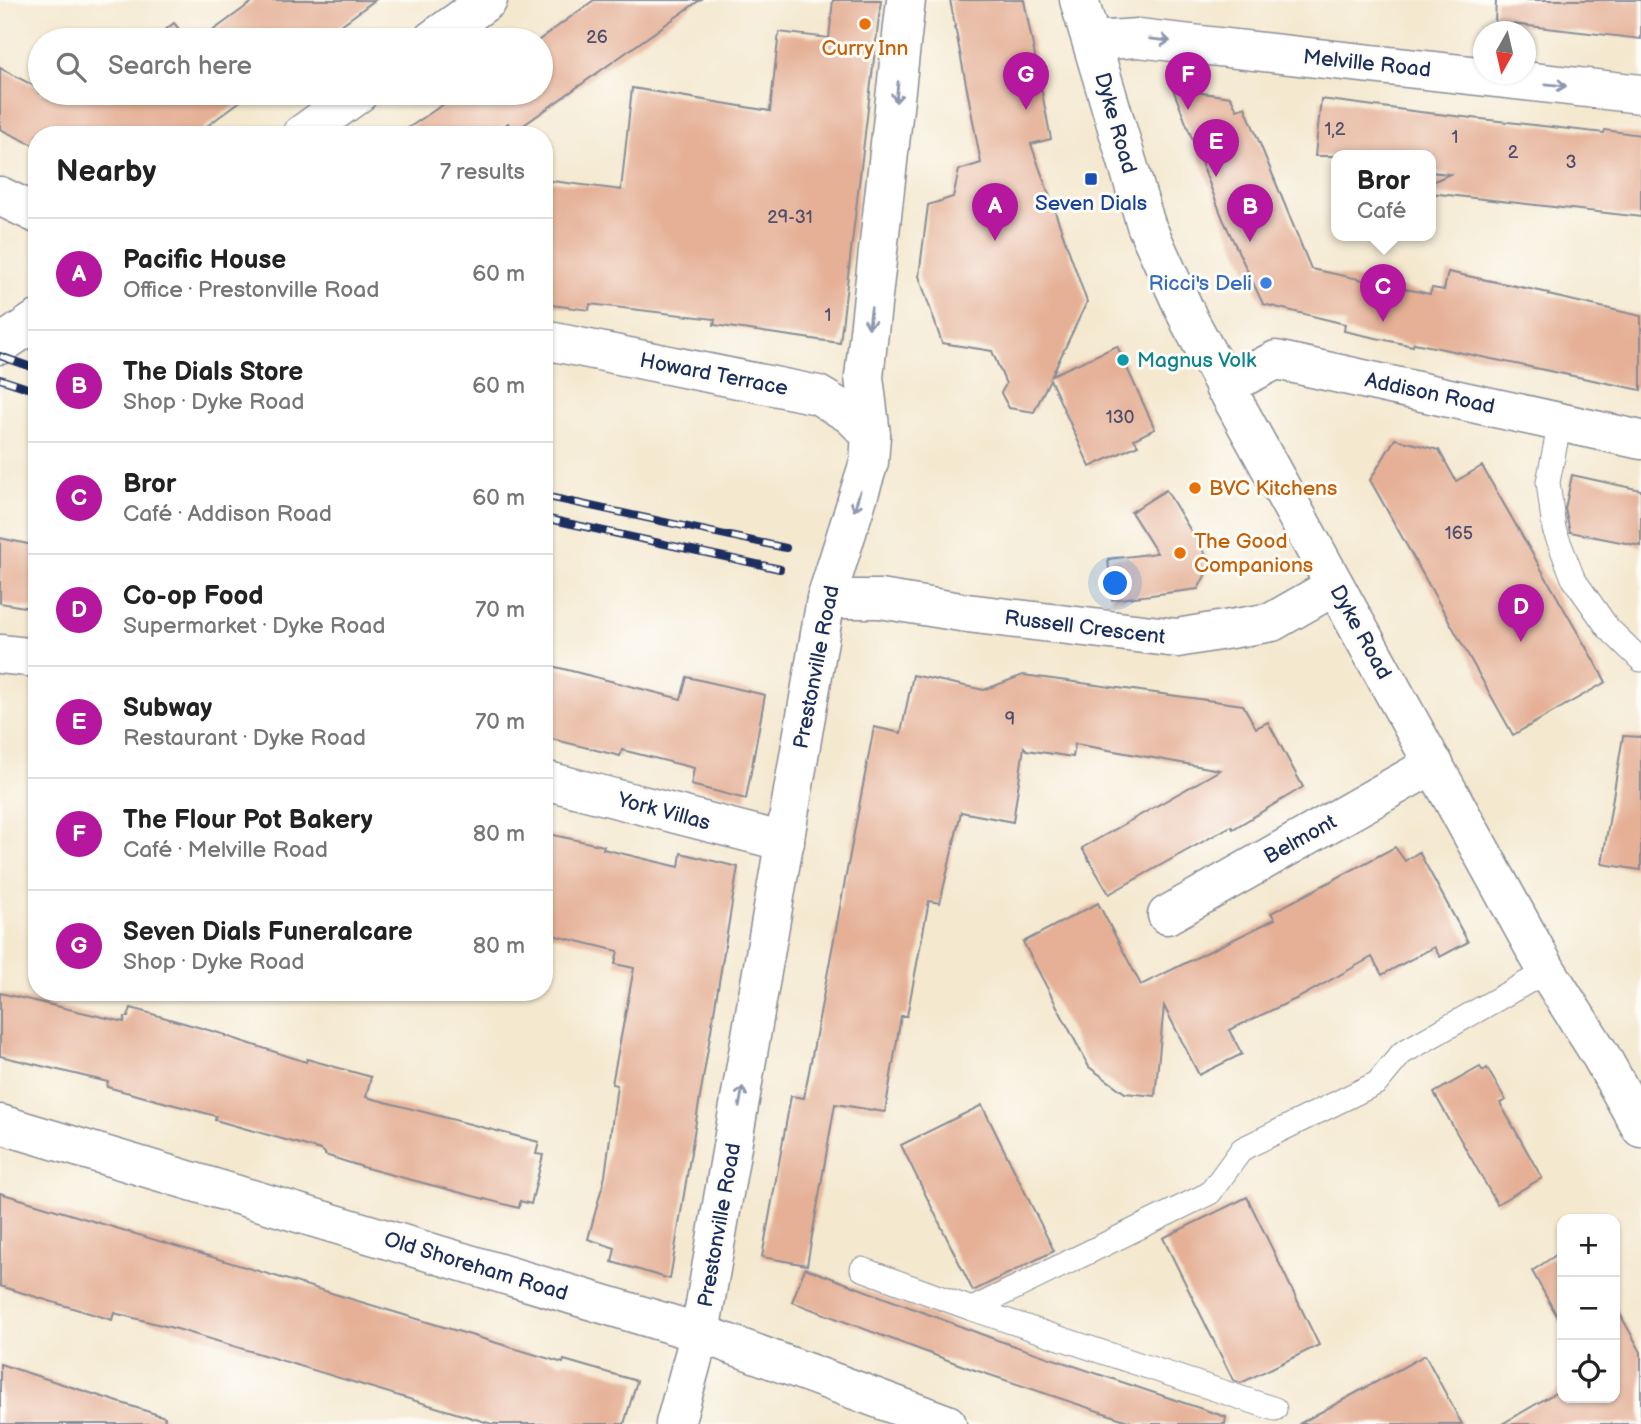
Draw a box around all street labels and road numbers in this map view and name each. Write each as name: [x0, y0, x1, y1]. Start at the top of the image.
street label: Melville Road: [1302, 44, 1432, 83]
street label: Dyke Road: [1089, 70, 1142, 176]
street label: Howard Terrace: [638, 348, 790, 401]
street label: Addison Road: [1363, 368, 1497, 419]
street label: Dyke Road: [1325, 581, 1397, 684]
street label: Prestonville Road: [788, 583, 845, 751]
street label: Russell Crescent: [1003, 605, 1167, 650]
street label: York Villas: [614, 787, 713, 836]
street label: Belmont: [1260, 809, 1341, 870]
street label: Prestonville Road: [693, 1141, 746, 1309]
street label: Old Shoreham Road: [381, 1227, 571, 1306]

